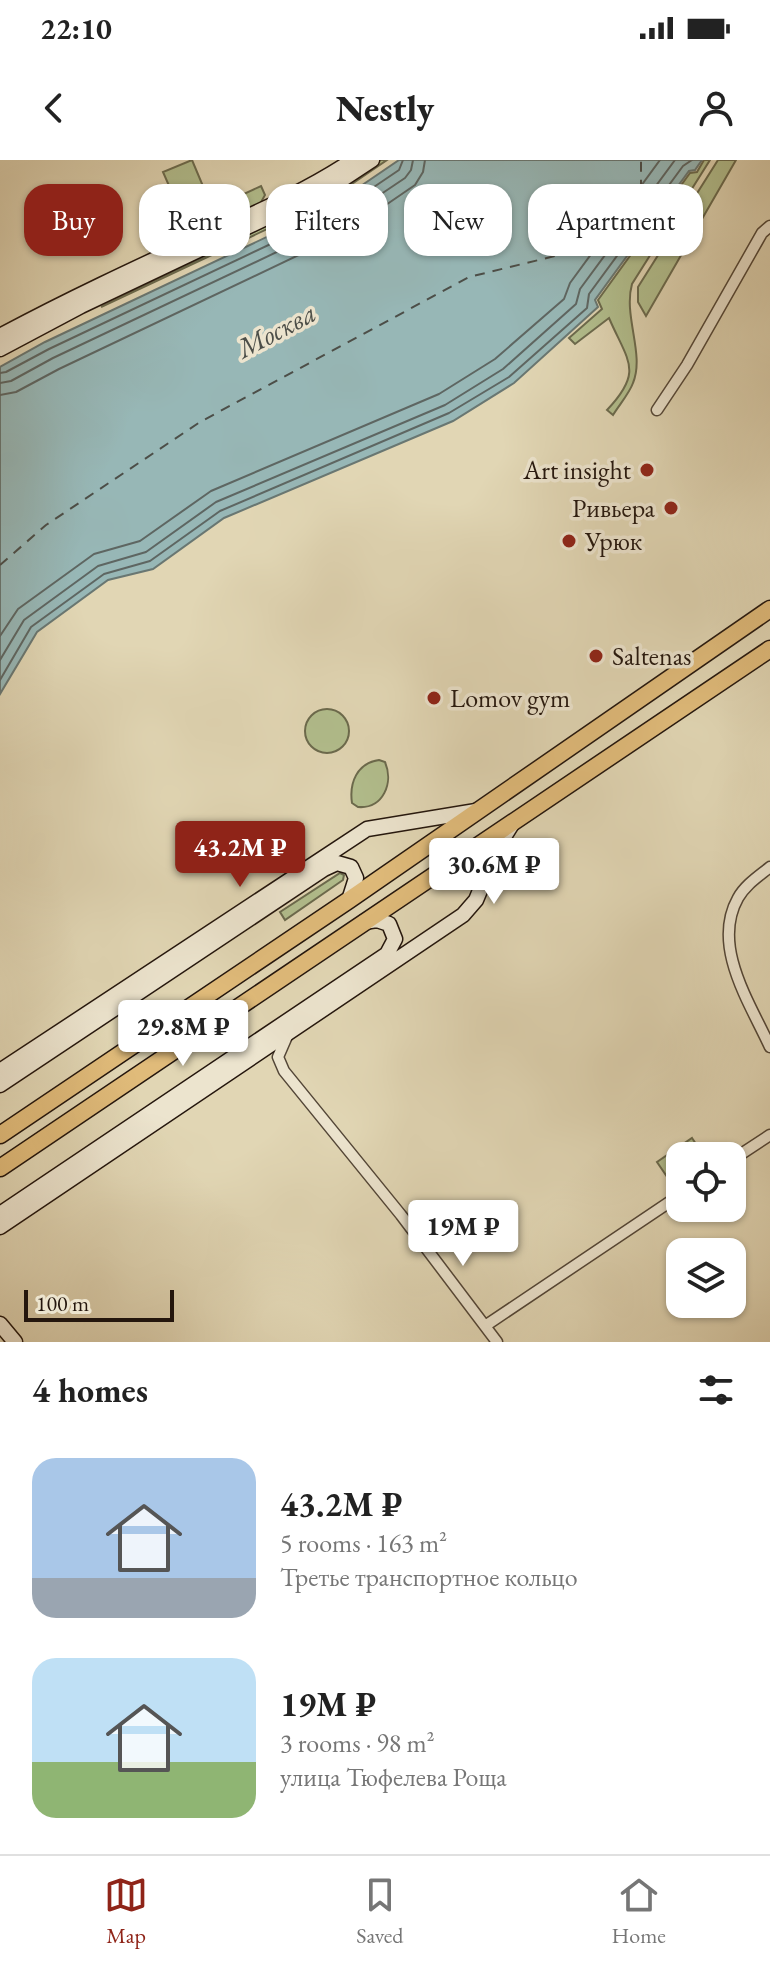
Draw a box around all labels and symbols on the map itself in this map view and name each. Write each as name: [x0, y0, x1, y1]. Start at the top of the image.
water label: Москва: [228, 294, 322, 367]
place label: Art insight: [522, 453, 631, 487]
marker: Art insight: [638, 461, 656, 479]
place label: Ривьера: [572, 491, 656, 525]
marker: Ривьера: [662, 499, 680, 517]
place label: Урюк: [584, 524, 643, 558]
marker: Урюк: [560, 532, 578, 550]
place label: Saltenas: [612, 639, 692, 673]
marker: Saltenas: [587, 647, 605, 665]
place label: Lomov gym: [450, 681, 570, 715]
marker: Lomov gym: [425, 689, 443, 707]
pin: 43.2M ₽: [166, 821, 314, 889]
pin: 30.6M ₽: [420, 838, 568, 906]
pin: 29.8M ₽: [109, 1000, 257, 1068]
pin: 19M ₽: [407, 1200, 519, 1268]
scale bar: [24, 1286, 174, 1322]

